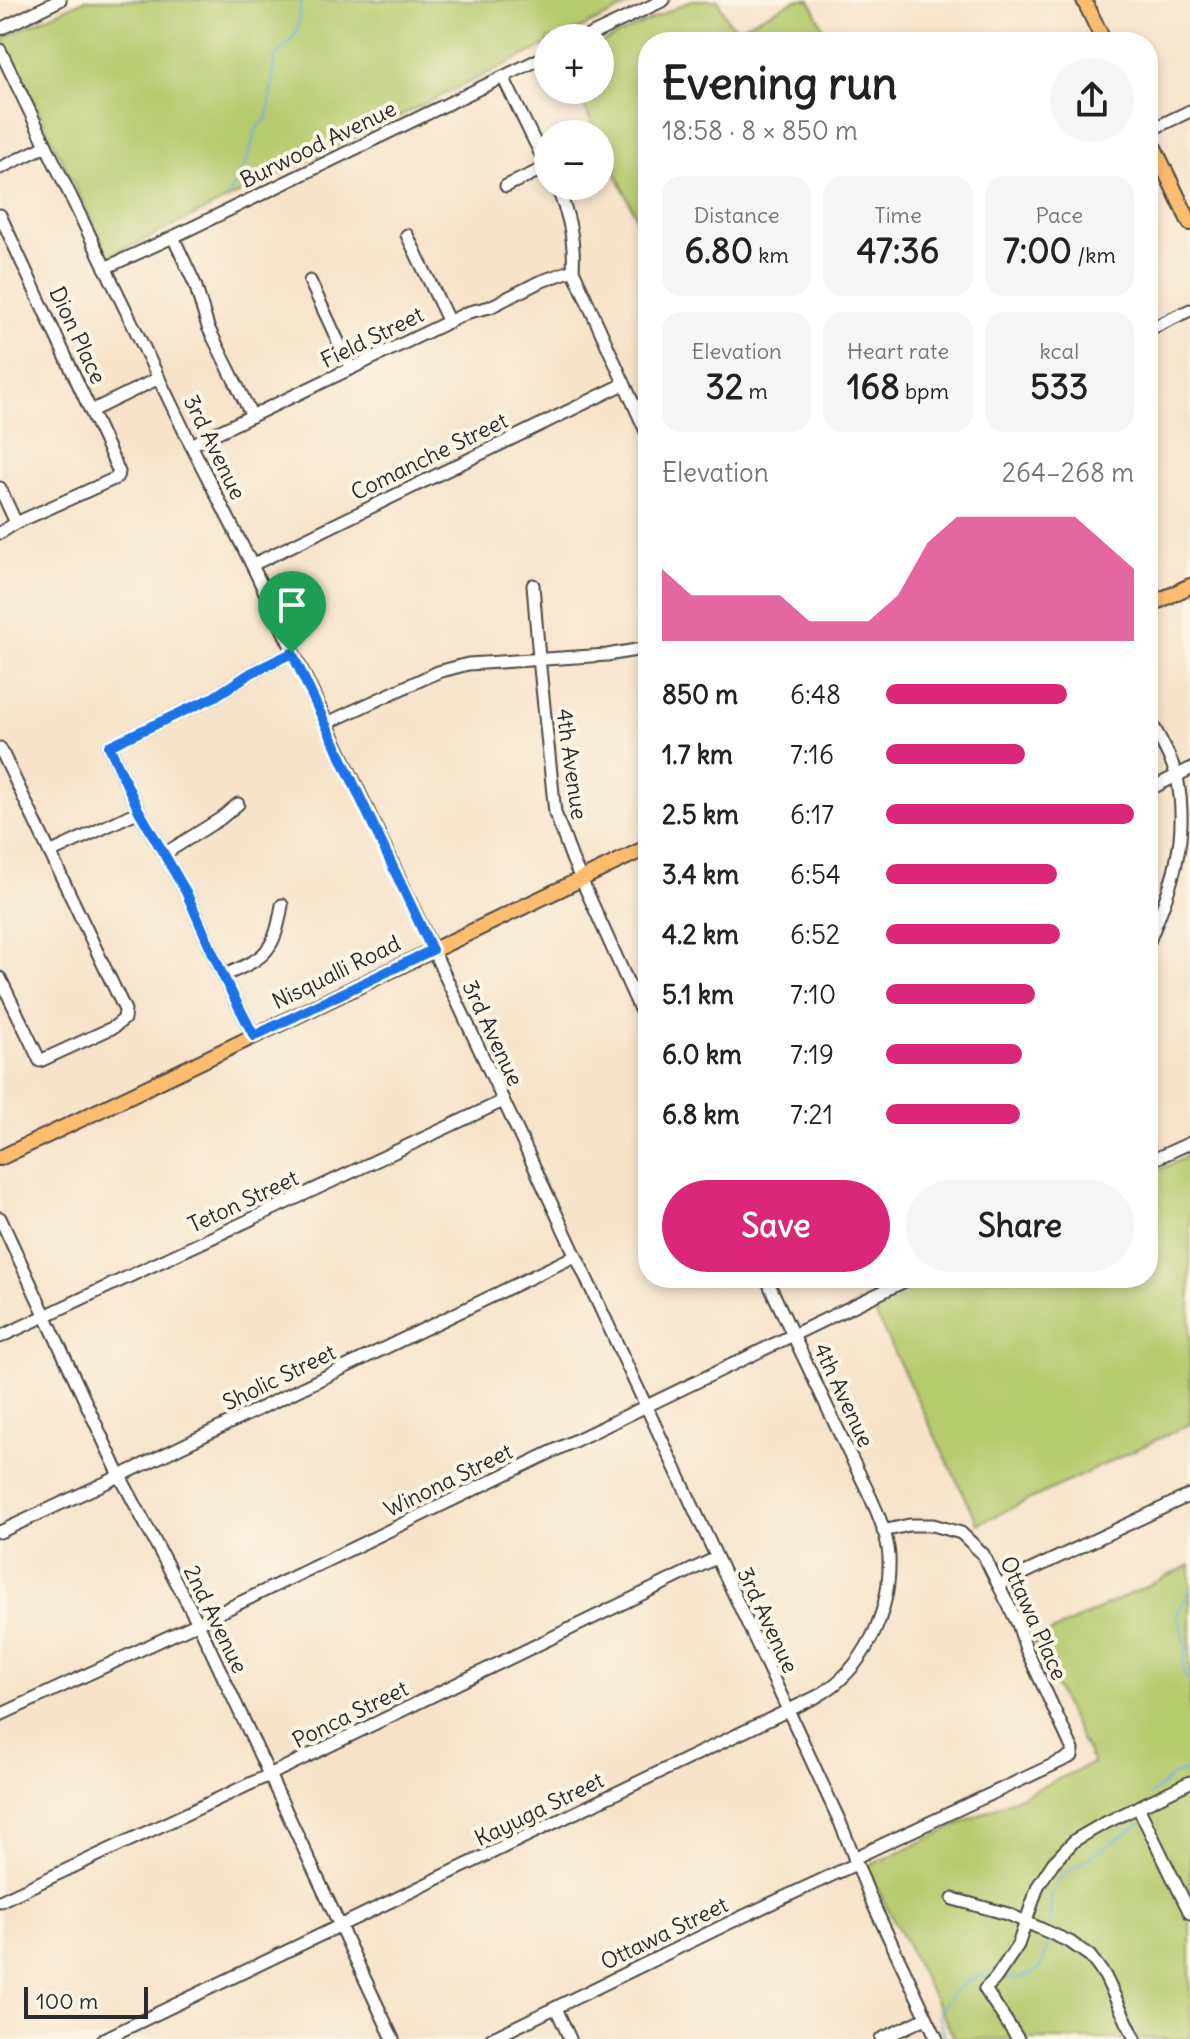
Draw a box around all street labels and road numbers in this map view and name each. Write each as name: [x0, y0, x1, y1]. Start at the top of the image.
street label: Burwood Avenue: [235, 94, 401, 194]
street label: Dion Place: [43, 282, 113, 388]
street label: Field Street: [316, 300, 428, 374]
street label: 3rd Avenue: [178, 390, 252, 504]
street label: Comanche Street: [346, 406, 512, 506]
street label: 4th Avenue: [550, 707, 594, 821]
street label: Nisqualli Road: [267, 929, 405, 1015]
street label: 3rd Avenue: [456, 976, 530, 1090]
street label: Teton Street: [183, 1163, 303, 1239]
street label: Sholic Street: [218, 1338, 340, 1416]
street label: 4th Avenue: [808, 1338, 880, 1452]
street label: Winona Street: [379, 1437, 517, 1523]
street label: Ottawa Place: [994, 1552, 1074, 1684]
street label: 2nd Avenue: [178, 1560, 254, 1678]
street label: 3rd Avenue: [731, 1563, 805, 1677]
street label: Ponca Street: [288, 1674, 412, 1754]
street label: Kayuga Street: [470, 1766, 608, 1852]
street label: Ottawa Street: [596, 1890, 732, 1976]

